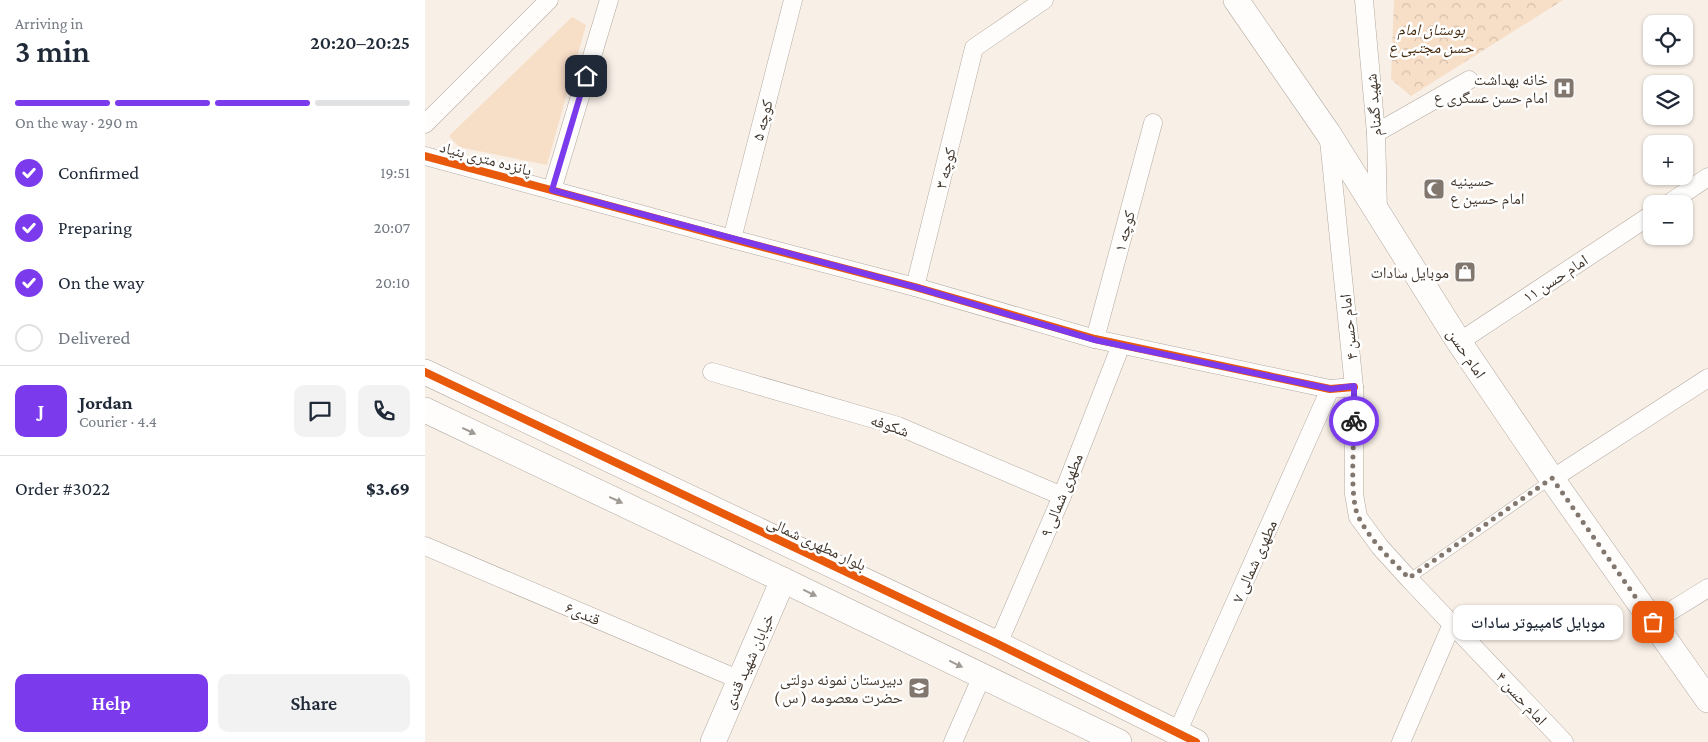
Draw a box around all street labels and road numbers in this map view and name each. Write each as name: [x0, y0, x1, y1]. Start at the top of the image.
street label: شهید گمنام: [1362, 73, 1387, 137]
street label: کوچه ۵: [749, 97, 777, 143]
street label: پانزده متری بنیاد: [438, 138, 534, 181]
street label: کوچه ۳: [932, 145, 960, 191]
street label: کوچه ۱: [1111, 208, 1139, 254]
street label: امام حسن ۱۱: [1520, 251, 1592, 307]
street label: امام حسن ۴: [1337, 293, 1362, 361]
street label: امام حسن: [1442, 325, 1489, 382]
street label: شکوفه: [868, 411, 911, 441]
street label: مطهری شمالی ۹: [1037, 451, 1088, 540]
street label: بلوار مطهری شمالی: [764, 513, 869, 576]
street label: مطهری شمالی ۷: [1229, 517, 1282, 606]
street label: قندی۶: [562, 599, 603, 630]
street label: خیابان شهید قندی: [720, 611, 779, 712]
street label: امام حسن ۴: [1491, 668, 1550, 730]

